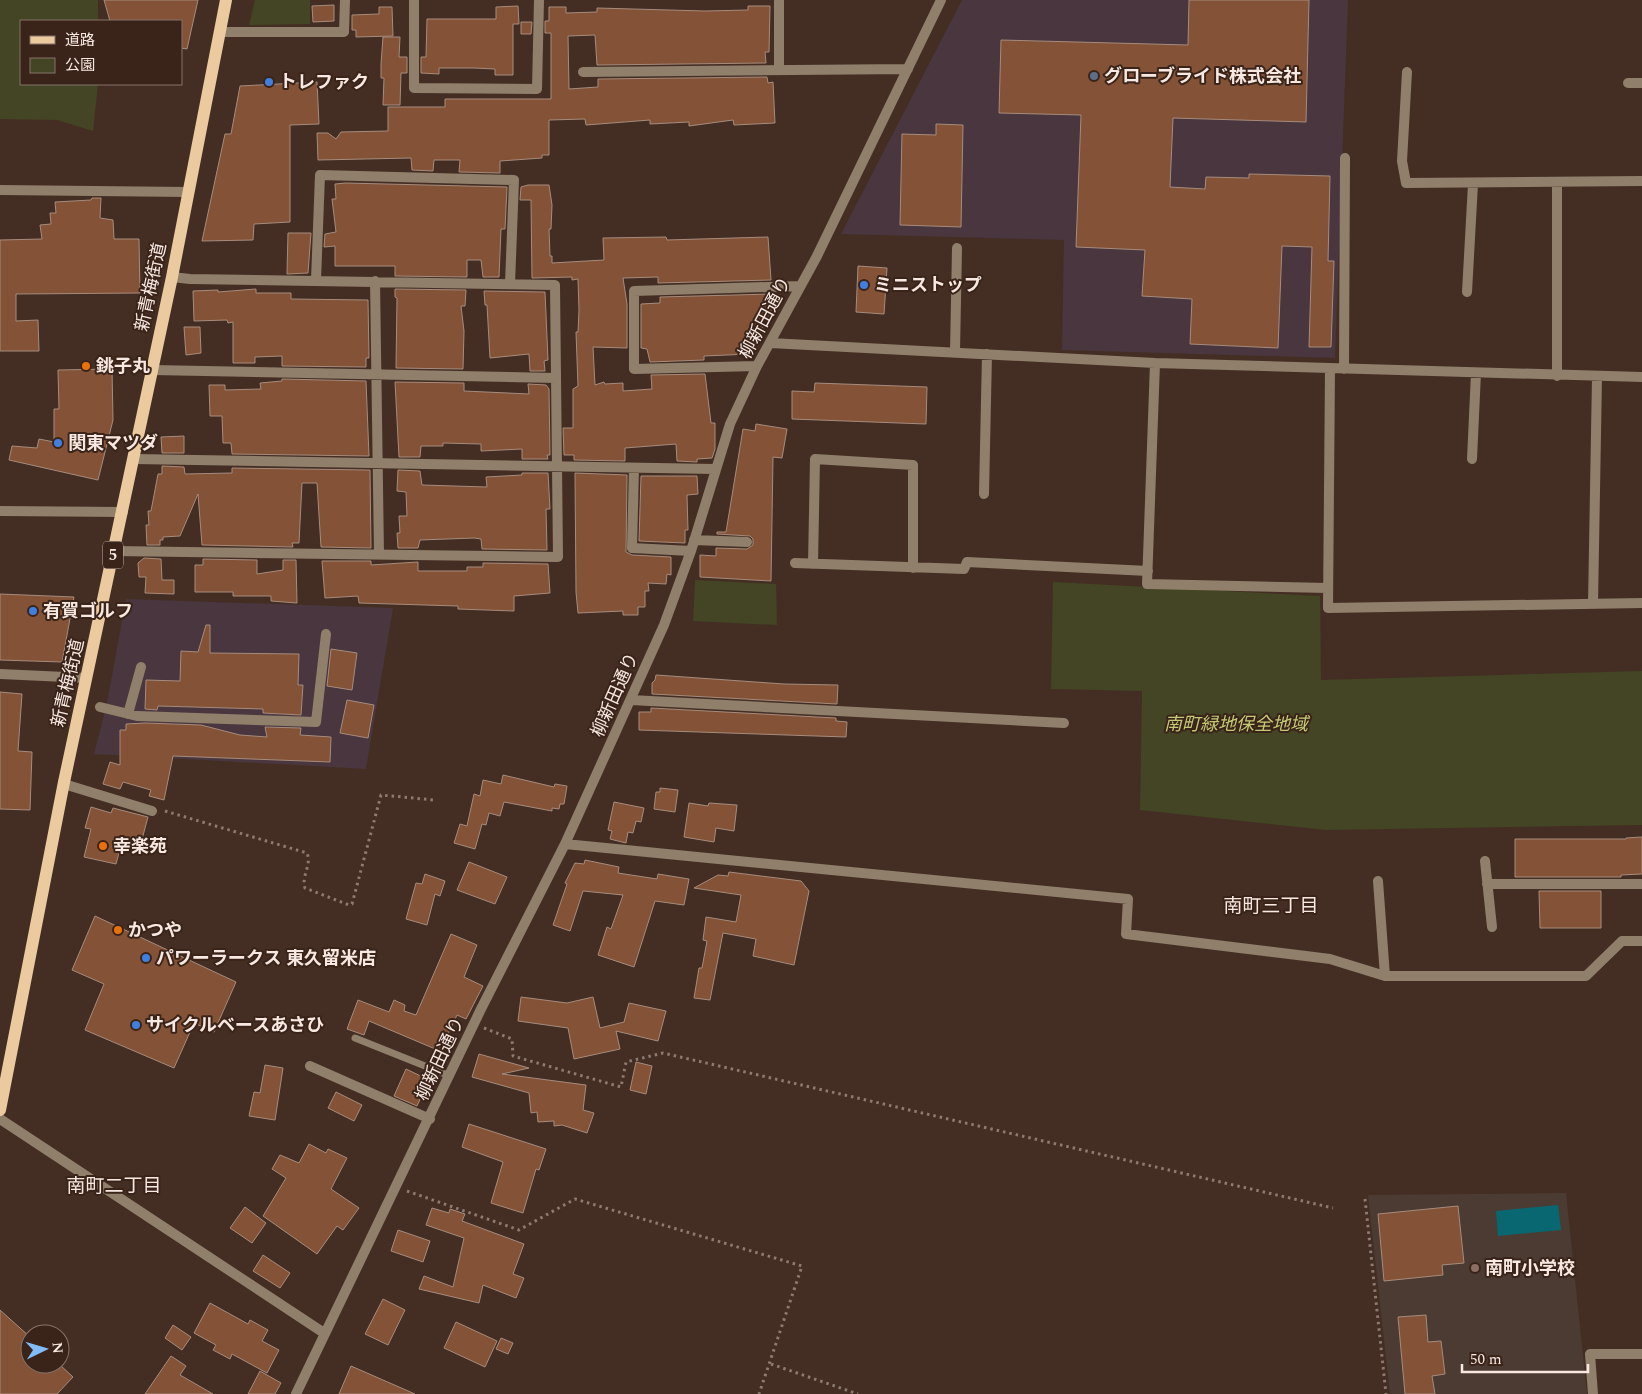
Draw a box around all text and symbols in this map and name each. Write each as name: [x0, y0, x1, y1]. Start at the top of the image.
legend: [20, 20, 182, 85]
text: 道路: [65, 29, 95, 52]
text: 公園: [65, 54, 95, 77]
place label: グローブライド株式会社: [1104, 63, 1301, 90]
place label: トレファク: [279, 69, 369, 96]
marker: グローブライド株式会社: [1088, 70, 1100, 82]
marker: トレファク: [263, 76, 275, 88]
street label: 新青梅街道: [128, 240, 174, 334]
street label: 柳新田通り: [732, 272, 798, 364]
place label: ミニストップ: [874, 272, 982, 299]
marker: ミニストップ: [858, 279, 870, 291]
place label: 銚子丸: [95, 353, 150, 380]
marker: 銚子丸: [80, 360, 92, 372]
place label: 関東マツダ: [68, 430, 158, 457]
marker: 関東マツダ: [52, 437, 64, 449]
road number: 5: [103, 542, 123, 568]
place label: 有賀ゴルフ: [43, 598, 133, 625]
marker: 有賀ゴルフ: [27, 605, 39, 617]
street label: 新青梅街道: [45, 636, 91, 730]
street label: 柳新田通り: [584, 648, 646, 742]
park label: 南町緑地保全地域: [1164, 711, 1311, 738]
place label: 幸楽苑: [113, 833, 167, 860]
marker: 幸楽苑: [97, 840, 109, 852]
district label: 南町三丁目: [1223, 892, 1319, 921]
place label: かつや: [128, 917, 182, 944]
marker: かつや: [112, 924, 124, 936]
place label: パワーラークス 東久留米店: [156, 945, 376, 972]
marker: パワーラークス 東久留米店: [140, 952, 152, 964]
place label: サイクルベースあさひ: [146, 1012, 324, 1039]
street label: 柳新田通り: [409, 1013, 471, 1105]
marker: サイクルベースあさひ: [130, 1019, 142, 1031]
district label: 南町二丁目: [66, 1172, 162, 1201]
place label: 南町小学校: [1485, 1255, 1575, 1282]
marker: 南町小学校: [1469, 1262, 1481, 1274]
north arrow: [20, 1324, 70, 1374]
text: N: [46, 1341, 68, 1355]
scale bar: [1462, 1342, 1588, 1374]
text: 50 m: [1470, 1348, 1502, 1371]

